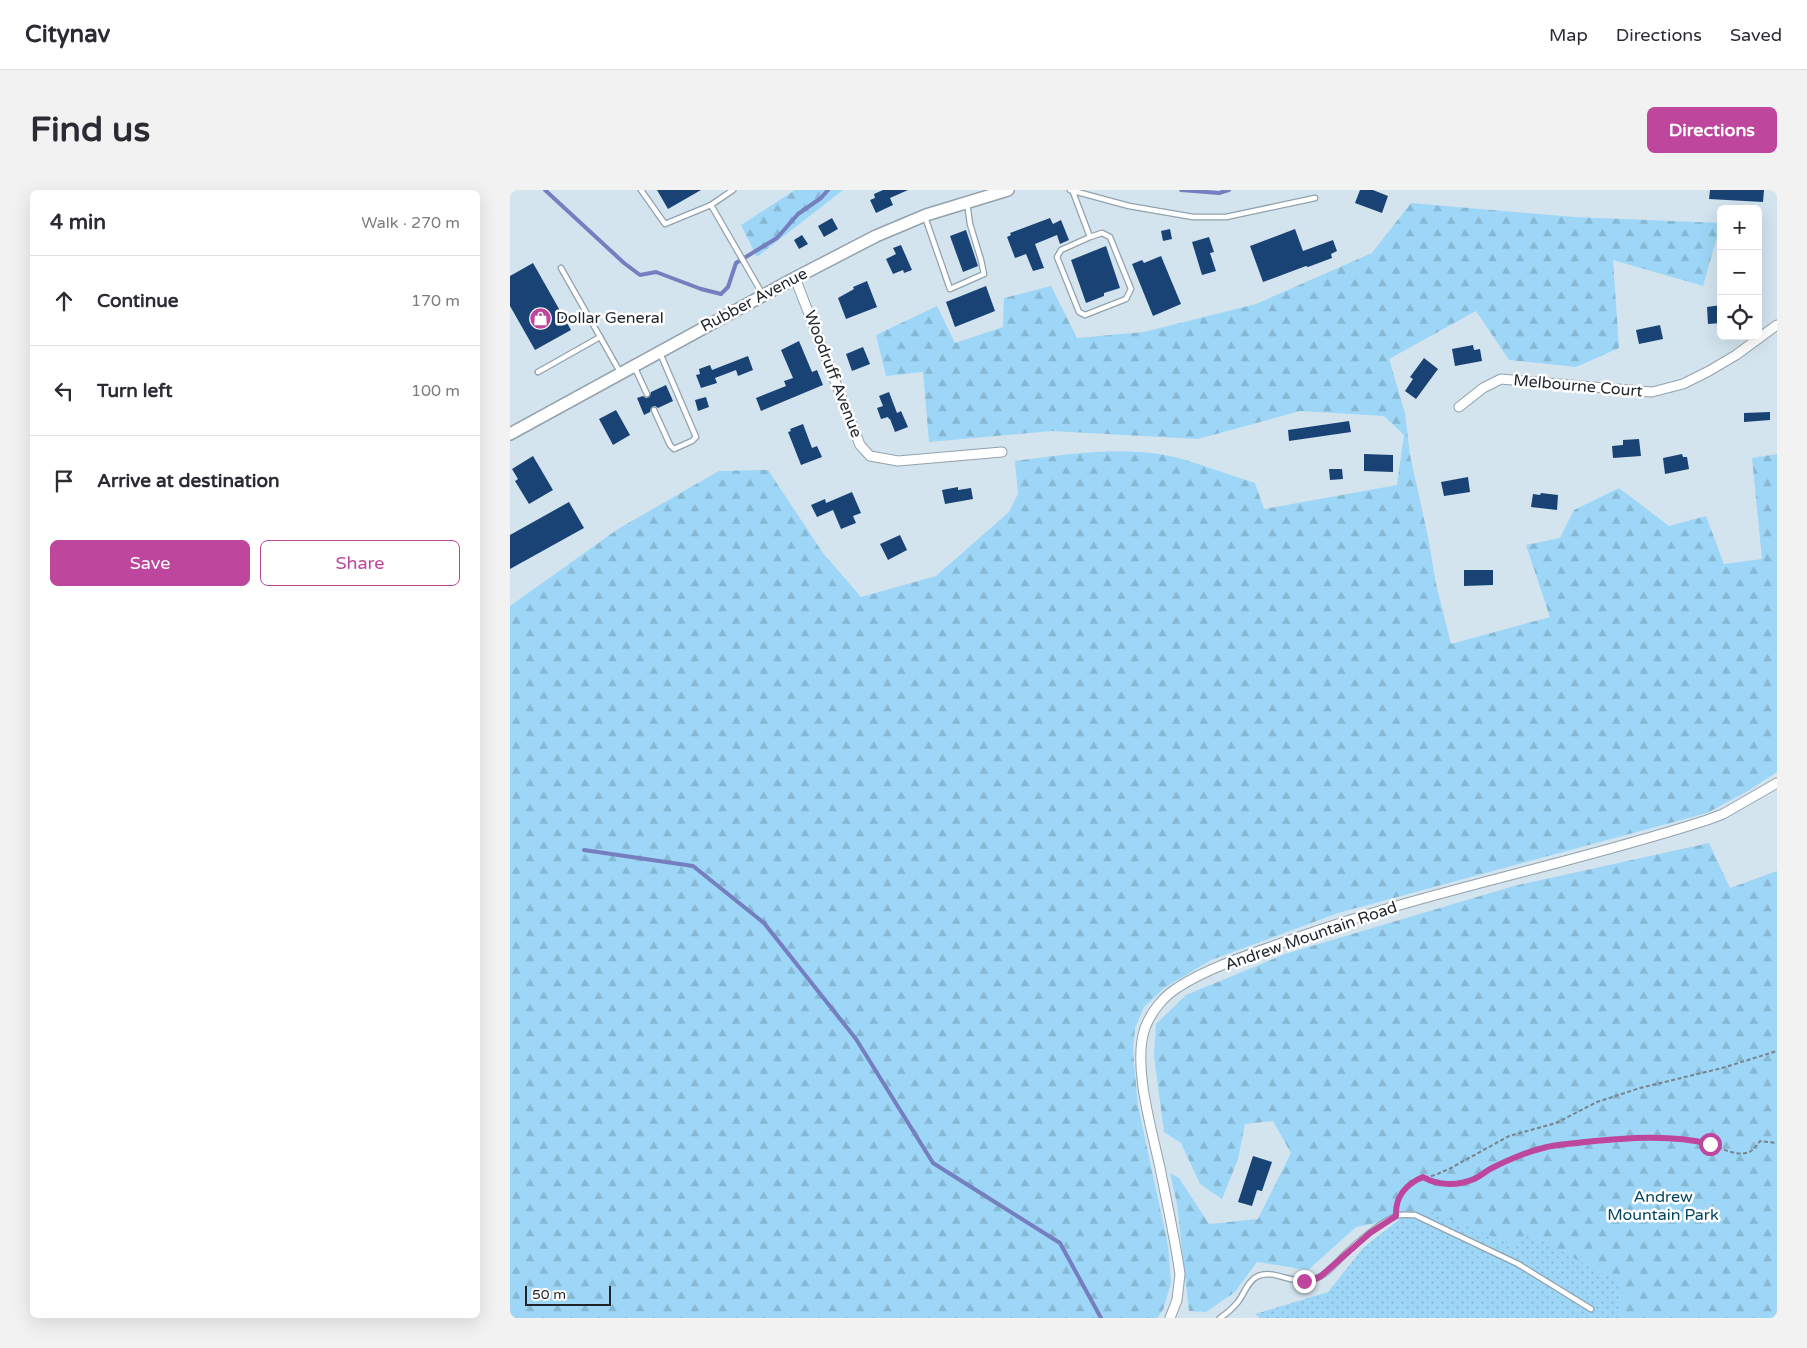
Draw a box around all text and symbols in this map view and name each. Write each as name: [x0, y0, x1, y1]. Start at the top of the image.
text: Citynav: [25, 20, 110, 49]
text: Map: [1549, 24, 1588, 46]
text: Directions: [1616, 24, 1702, 46]
text: Saved: [1730, 24, 1782, 46]
button: Directions: [1647, 107, 1777, 153]
text: Find us: [30, 109, 150, 151]
map controls: [1717, 205, 1762, 340]
button: +: [1717, 205, 1762, 250]
text: 4 min: [50, 210, 106, 235]
text: Walk · 270 m: [361, 213, 460, 233]
button: −: [1717, 250, 1762, 295]
street label: Rubber Avenue: [697, 263, 811, 337]
icon: ahead: [50, 287, 78, 315]
text: Continue: [97, 290, 179, 312]
text: 170 m: [411, 291, 460, 311]
button: locate: [1717, 295, 1762, 340]
shop icon: Dollar General: [528, 306, 552, 330]
place label: Dollar General: [556, 308, 664, 328]
street label: Woodruff Avenue: [800, 308, 866, 440]
street label: Melbourne Court: [1513, 370, 1643, 402]
icon: left: [50, 377, 78, 405]
text: Turn left: [97, 380, 173, 402]
text: 100 m: [411, 381, 460, 401]
icon: arrive: [50, 467, 78, 495]
text: Arrive at destination: [97, 470, 280, 492]
button: Save: [50, 540, 250, 586]
button: Share: [260, 540, 460, 586]
street label: Andrew Mountain Road: [1222, 897, 1400, 975]
route start: [1699, 1133, 1722, 1156]
park label: Andrew Mountain Park: [1607, 1187, 1719, 1225]
route end: [1293, 1270, 1316, 1293]
scale bar: [525, 1283, 611, 1306]
text: 50 m: [532, 1286, 566, 1303]

